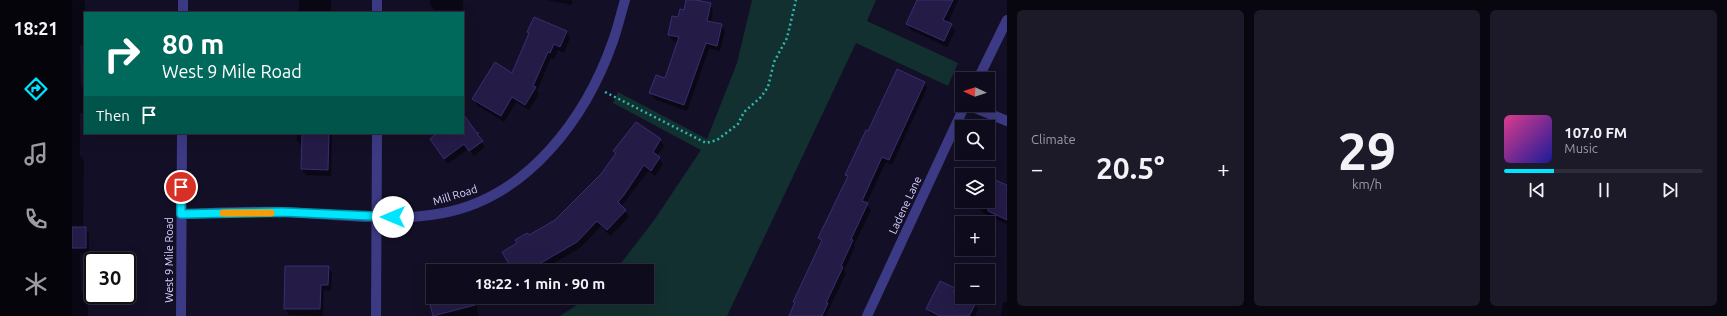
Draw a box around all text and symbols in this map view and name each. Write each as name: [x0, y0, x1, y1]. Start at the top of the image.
text: 18:21: [13, 18, 59, 38]
icon: right: [96, 28, 148, 80]
text: 80 m: [162, 28, 224, 59]
text: West 9 Mile Road: [162, 61, 302, 81]
north arrow: [955, 72, 995, 112]
map controls: [955, 72, 995, 304]
icon: directions: [22, 75, 50, 103]
icon: arrive: [138, 104, 160, 126]
text: Then: [96, 107, 130, 124]
button: search: [955, 120, 995, 160]
text: 29: [1338, 122, 1396, 180]
text: 107.0 FM: [1564, 124, 1627, 141]
text: Climate: [1031, 132, 1076, 146]
icon: music: [22, 140, 50, 168]
text: Music: [1564, 141, 1598, 155]
text: 20.5°: [1096, 151, 1165, 185]
text: −: [1031, 156, 1043, 181]
text: +: [1217, 156, 1230, 181]
button: layers: [955, 168, 995, 208]
pin: [164, 170, 198, 204]
street label: Ladene Lane: [886, 174, 924, 236]
icon: arrive: [170, 176, 192, 198]
text: km/h: [1352, 177, 1382, 191]
icon: previous: [1526, 179, 1548, 201]
icon: pause: [1593, 179, 1615, 201]
icon: next: [1659, 179, 1681, 201]
street label: Mill Road: [431, 183, 479, 207]
position arrow: [372, 196, 414, 238]
icon: phone: [22, 205, 50, 233]
button: +: [955, 216, 995, 256]
street label: West 9 Mile Road: [163, 217, 175, 303]
speed limit sign: 30: [84, 252, 136, 304]
button: −: [955, 264, 995, 304]
icon: climate: [22, 270, 50, 298]
text: 18:22 · 1 min · 90 m: [475, 275, 605, 292]

